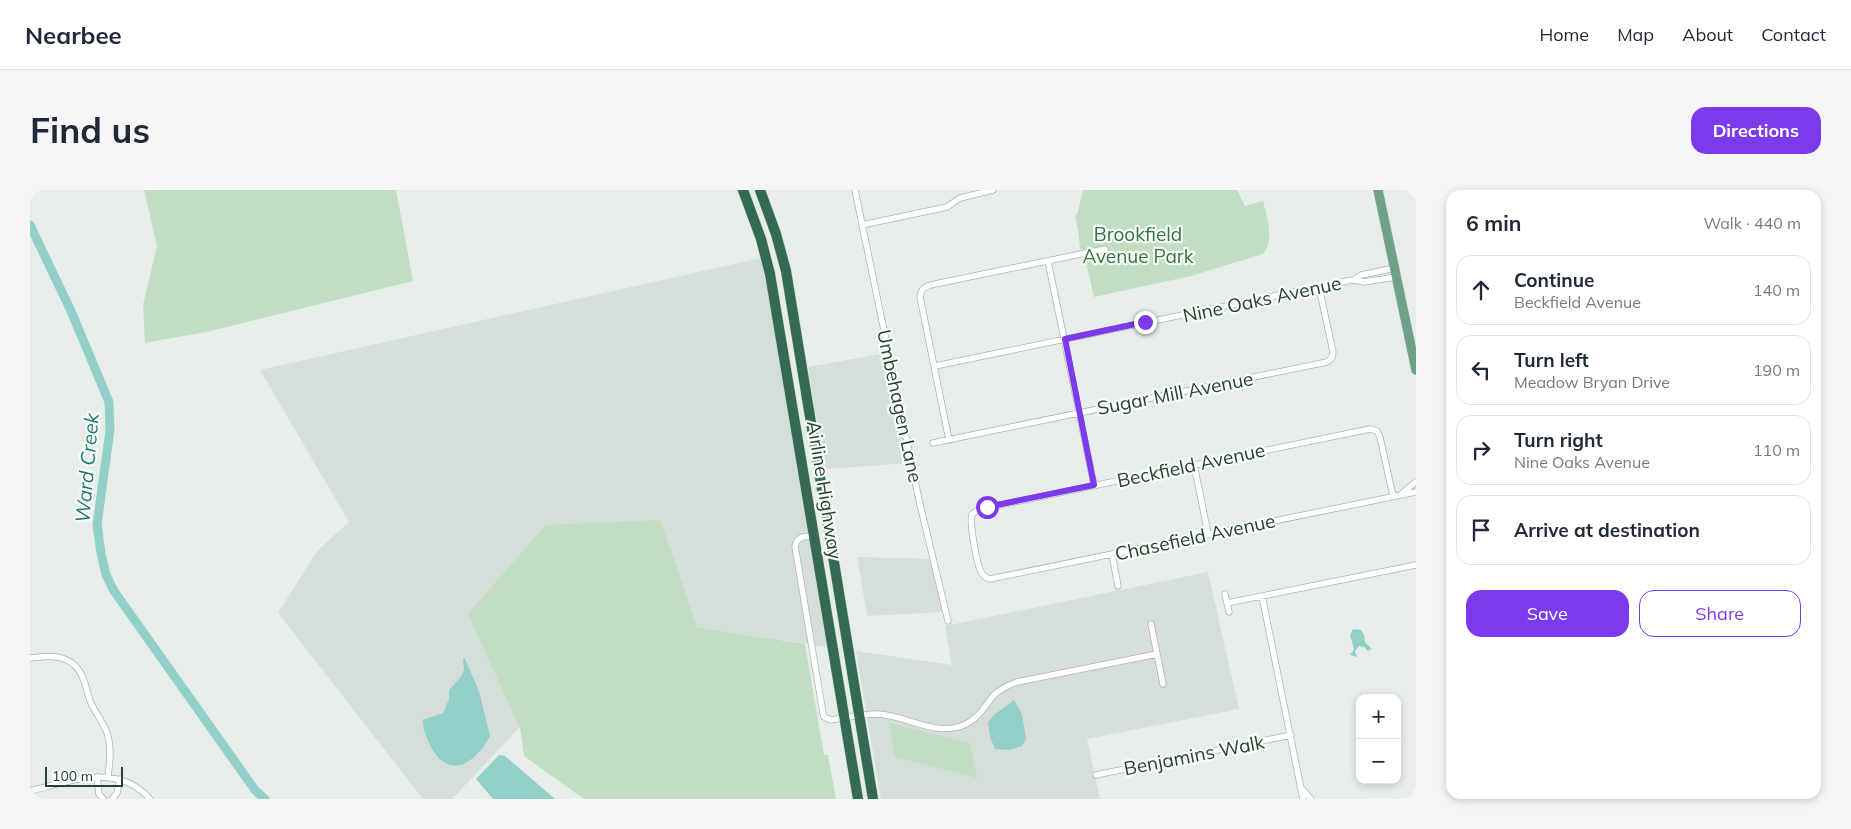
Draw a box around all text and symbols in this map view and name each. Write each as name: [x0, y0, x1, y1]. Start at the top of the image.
text: Nearbee: [25, 20, 122, 50]
text: Home: [1539, 23, 1589, 46]
text: Map: [1617, 23, 1654, 46]
text: About: [1682, 23, 1733, 46]
text: Contact: [1761, 23, 1826, 46]
button: Directions: [1691, 107, 1821, 154]
text: Find us: [30, 108, 150, 152]
text: 6 min: [1466, 210, 1521, 236]
text: Walk · 440 m: [1703, 213, 1801, 233]
park label: Brookfield Avenue Park: [1082, 222, 1194, 268]
text: Continue: [1514, 268, 1594, 292]
street label: Nine Oaks Avenue: [1181, 270, 1343, 328]
icon: ahead: [1467, 276, 1495, 304]
text: 140 m: [1753, 280, 1800, 300]
text: Beckfield Avenue: [1514, 292, 1641, 312]
route end: [1134, 311, 1157, 334]
street label: Umbehagen Lane: [872, 327, 928, 485]
text: Turn left: [1514, 348, 1589, 372]
icon: left: [1467, 356, 1495, 384]
text: 190 m: [1753, 360, 1800, 380]
street label: Sugar Mill Avenue: [1095, 366, 1255, 420]
text: Meadow Bryan Drive: [1514, 372, 1670, 392]
water label: Ward Creek: [69, 411, 104, 524]
street label: Airline Highway: [802, 419, 848, 561]
text: Turn right: [1514, 428, 1603, 452]
icon: right: [1467, 436, 1495, 464]
street label: Beckfield Avenue: [1115, 438, 1267, 492]
text: 110 m: [1753, 440, 1800, 460]
text: Nine Oaks Avenue: [1514, 452, 1650, 472]
route start: [976, 496, 999, 519]
street label: Chasefield Avenue: [1112, 508, 1278, 566]
icon: arrive: [1467, 516, 1495, 544]
text: Arrive at destination: [1514, 518, 1700, 542]
button: Save: [1466, 590, 1629, 637]
button: Share: [1639, 590, 1801, 637]
map controls: [1356, 694, 1401, 784]
button: +: [1356, 694, 1401, 739]
street label: Benjamins Walk: [1122, 730, 1267, 780]
button: −: [1356, 739, 1401, 784]
scale bar: [45, 764, 122, 787]
text: 100 m: [52, 767, 93, 785]

